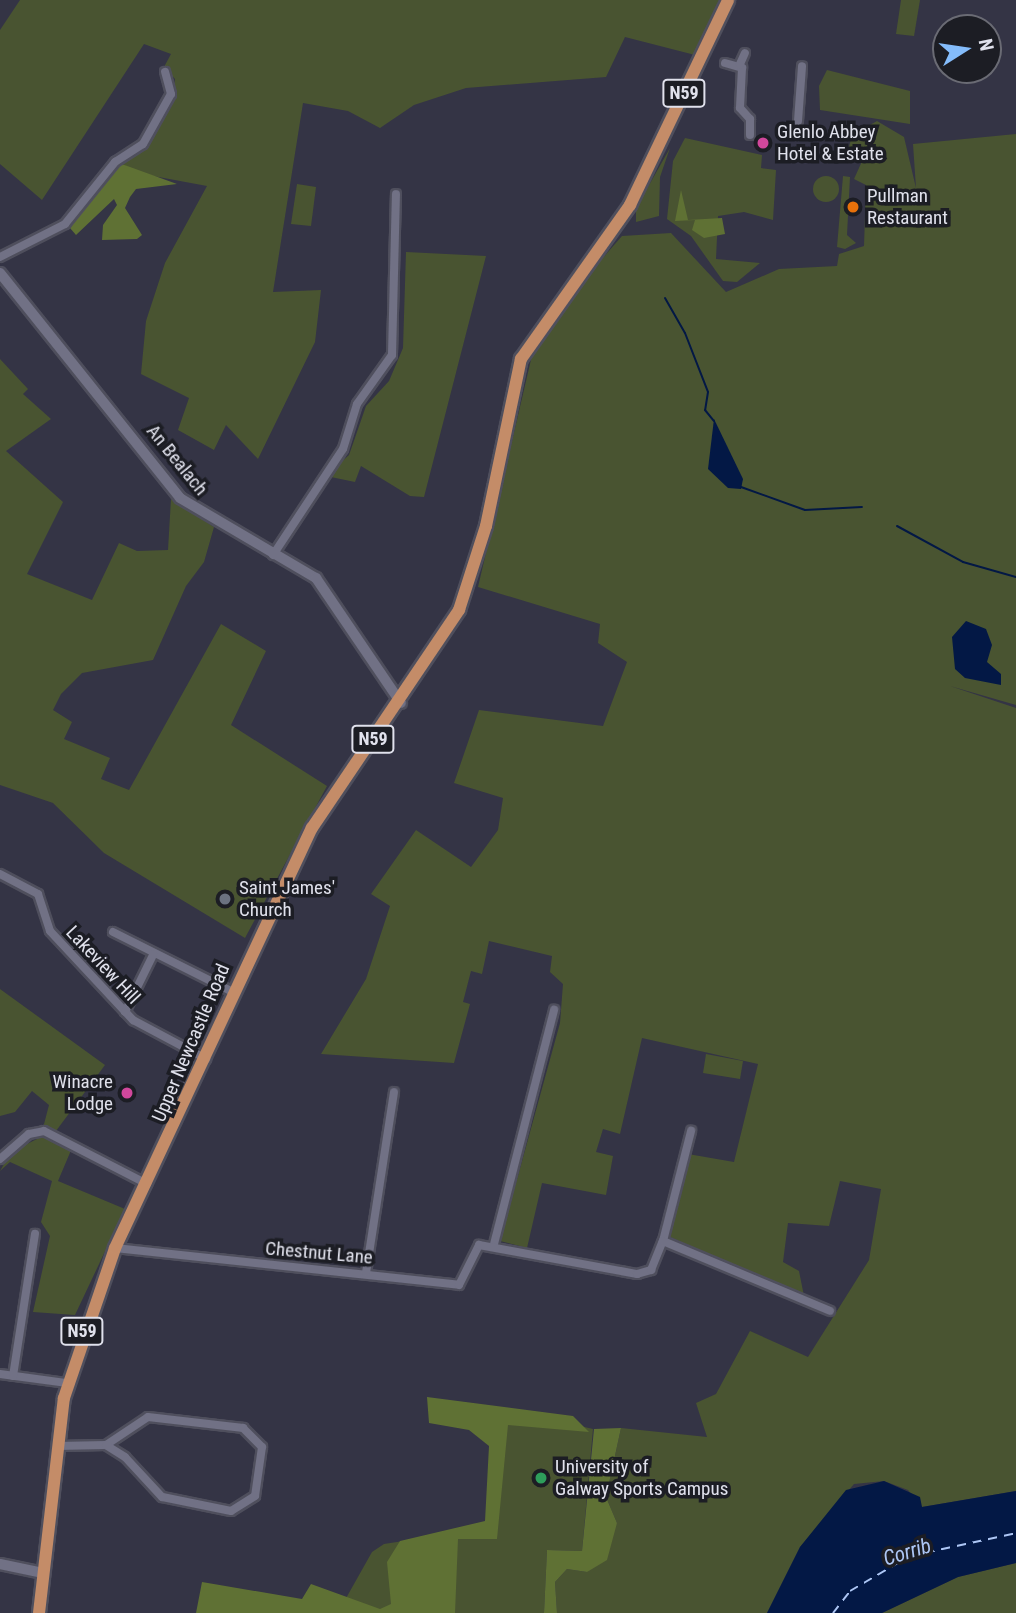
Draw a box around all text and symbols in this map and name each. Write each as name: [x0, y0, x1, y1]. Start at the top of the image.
north arrow: [932, 14, 1002, 84]
text: N: [974, 37, 999, 53]
road number: N59: [661, 78, 707, 108]
place label: Glenlo Abbey Hotel & Estate: [777, 121, 884, 165]
marker: Glenlo Abbey Hotel & Estate: [755, 135, 771, 151]
place label: Pullman Restaurant: [867, 185, 948, 229]
marker: Pullman Restaurant: [845, 199, 861, 215]
street label: An Bealach: [142, 420, 212, 500]
road number: N59: [350, 724, 396, 754]
place label: Saint James' Church: [239, 877, 335, 921]
marker: Saint James' Church: [217, 891, 233, 907]
street label: Lakeview Hill: [61, 921, 145, 1009]
street label: Upper Newcastle Road: [147, 961, 235, 1125]
place label: Winacre Lodge: [53, 1071, 113, 1115]
marker: Winacre Lodge: [119, 1085, 135, 1101]
street label: Chestnut Lane: [264, 1237, 374, 1269]
road number: N59: [59, 1316, 105, 1346]
place label: University of Galway Sports Campus: [555, 1456, 728, 1500]
marker: University of Galway Sports Campus: [533, 1470, 549, 1486]
water label: Corrib: [880, 1533, 934, 1571]

